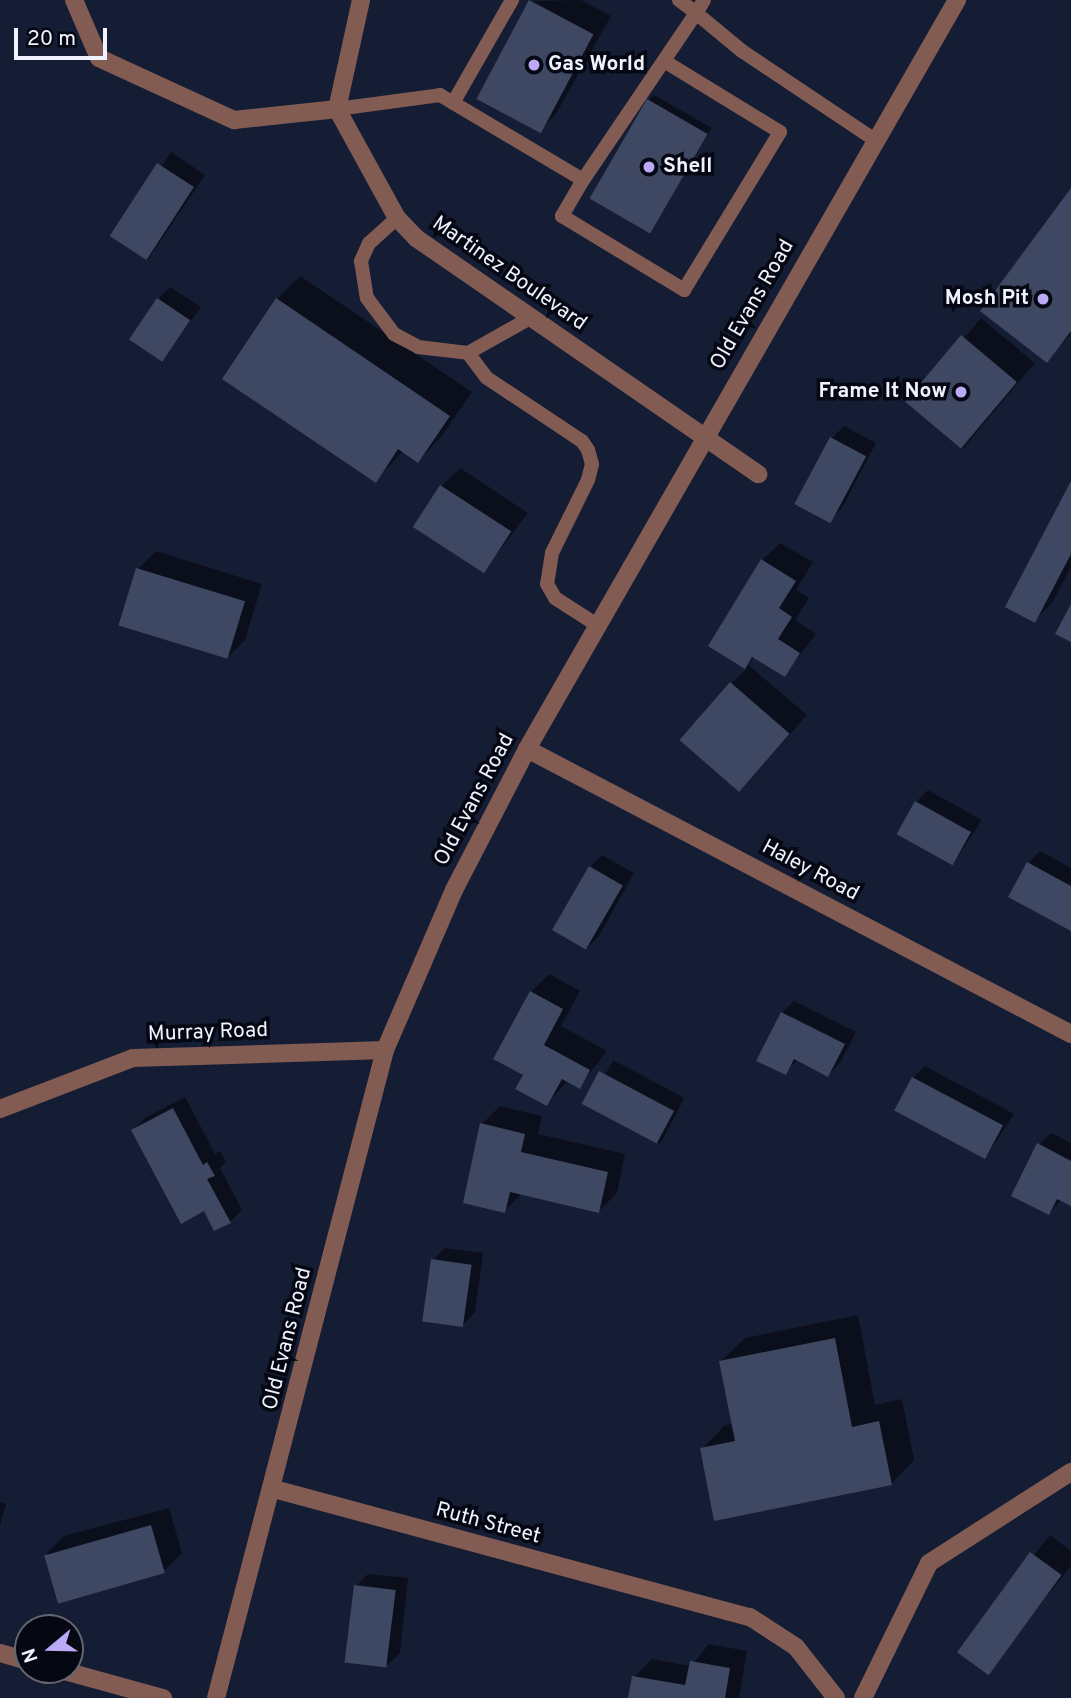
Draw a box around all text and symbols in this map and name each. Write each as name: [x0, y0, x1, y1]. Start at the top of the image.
scale bar: [18, 14, 110, 58]
text: 20 m: [27, 26, 76, 53]
place label: Gas World: [548, 52, 645, 78]
marker: Gas World: [526, 57, 542, 73]
place label: Shell: [663, 154, 712, 180]
marker: Shell: [641, 159, 657, 175]
street label: Martinez Boulevard: [427, 211, 591, 337]
street label: Old Evans Road: [706, 236, 800, 374]
place label: Mosh Pit: [945, 286, 1029, 312]
marker: Mosh Pit: [1035, 291, 1051, 307]
place label: Frame It Now: [819, 379, 947, 405]
marker: Frame It Now: [953, 384, 969, 400]
street label: Old Evans Road: [430, 730, 520, 870]
street label: Haley Road: [757, 835, 863, 907]
street label: Murray Road: [147, 1018, 269, 1048]
street label: Old Evans Road: [258, 1265, 318, 1413]
street label: Ruth Street: [433, 1498, 543, 1550]
north arrow: [14, 1614, 84, 1684]
text: N: [17, 1645, 45, 1666]

